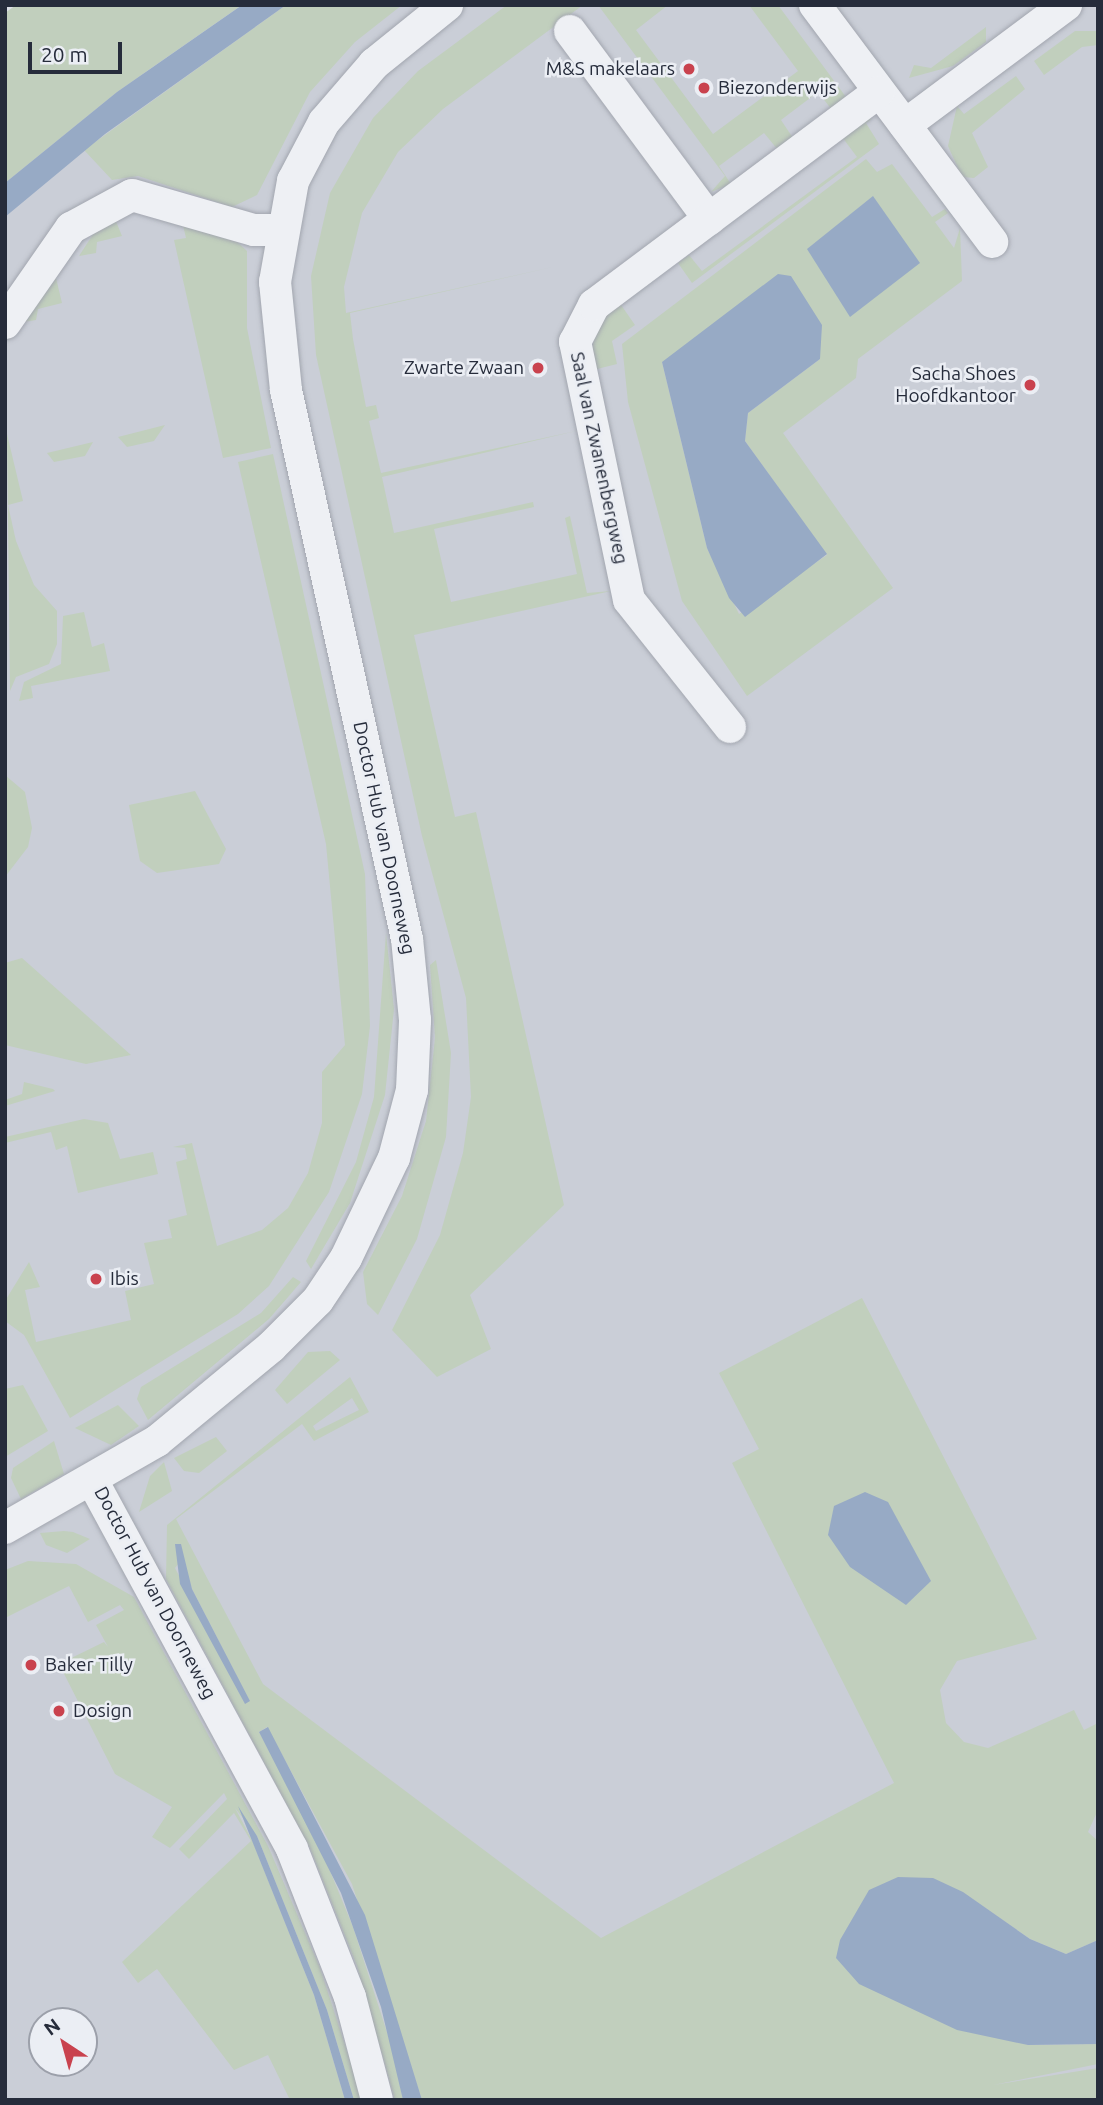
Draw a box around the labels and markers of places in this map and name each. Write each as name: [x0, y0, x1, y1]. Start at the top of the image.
place label: M&S makelaars: [546, 58, 675, 80]
marker: M&S makelaars: [681, 61, 697, 77]
place label: Biezonderwijs: [718, 77, 837, 99]
marker: Biezonderwijs: [696, 80, 712, 96]
place label: Zwarte Zwaan: [404, 357, 524, 379]
marker: Zwarte Zwaan: [530, 360, 546, 376]
place label: Sacha Shoes Hoofdkantoor: [895, 363, 1016, 407]
marker: Sacha Shoes Hoofdkantoor: [1022, 377, 1038, 393]
place label: Ibis: [110, 1268, 139, 1290]
marker: Ibis: [88, 1271, 104, 1287]
place label: Baker Tilly: [45, 1654, 133, 1676]
marker: Baker Tilly: [23, 1657, 39, 1673]
place label: Dosign: [73, 1700, 132, 1722]
marker: Dosign: [51, 1703, 67, 1719]

